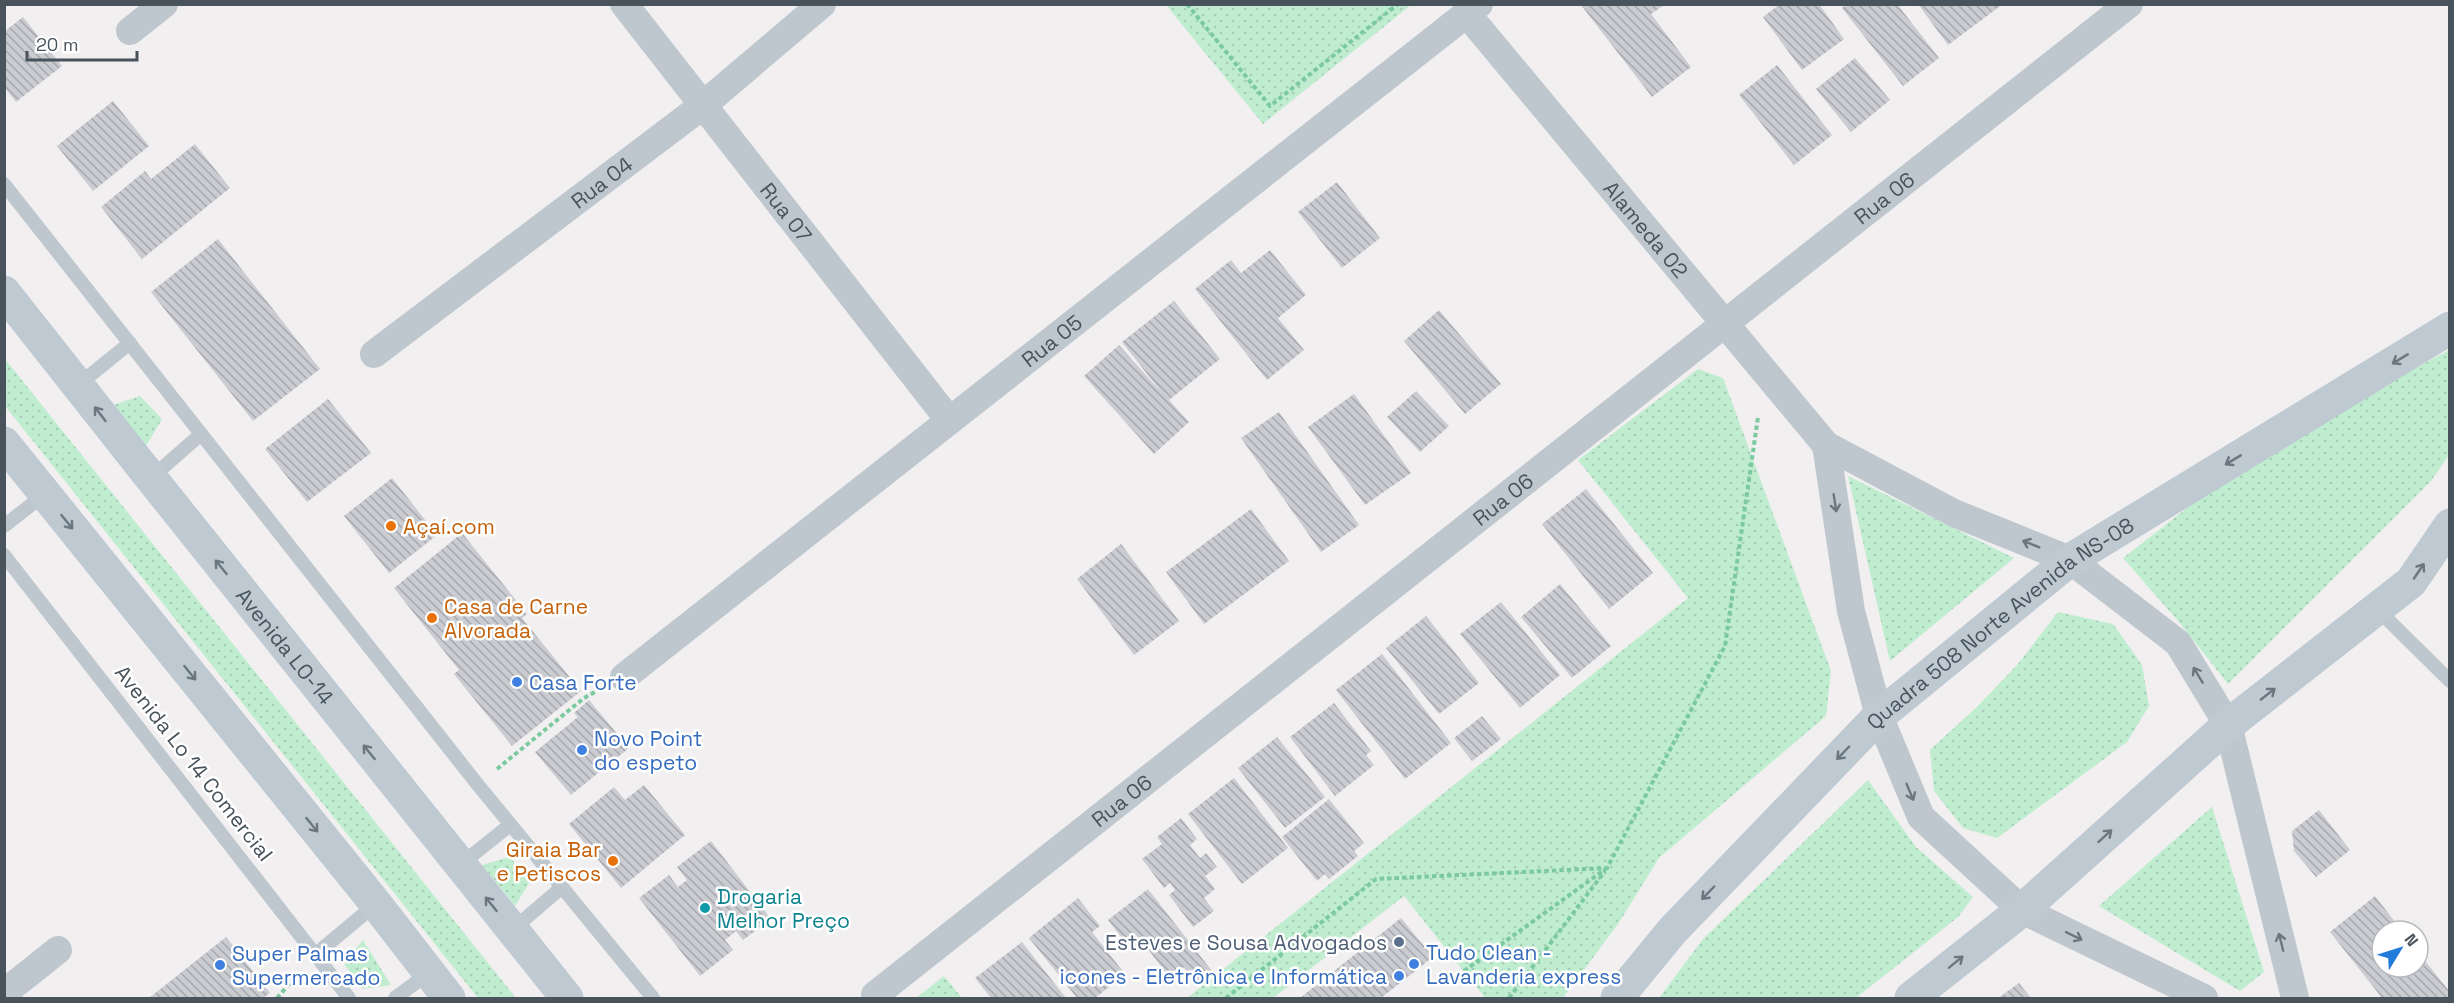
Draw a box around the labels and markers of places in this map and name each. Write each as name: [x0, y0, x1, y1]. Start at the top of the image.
place label: Açaí.com: [403, 513, 495, 540]
marker: Açaí.com: [384, 519, 398, 533]
place label: Casa de Carne Alvorada: [444, 593, 588, 644]
marker: Casa de Carne Alvorada: [425, 611, 439, 625]
place label: Casa Forte: [529, 669, 637, 696]
marker: Casa Forte: [510, 675, 524, 689]
place label: Novo Point do espeto: [594, 725, 702, 776]
marker: Novo Point do espeto: [575, 743, 589, 757]
place label: Giraia Bar e Petiscos: [496, 836, 601, 887]
marker: Giraia Bar e Petiscos: [606, 854, 620, 868]
place label: Drogaria Melhor Preço: [717, 883, 850, 934]
marker: Drogaria Melhor Preço: [698, 901, 712, 915]
place label: Esteves e Sousa Advogados: [1105, 929, 1387, 956]
marker: Esteves e Sousa Advogados: [1392, 935, 1406, 949]
place label: Tudo Clean - Lavanderia express: [1426, 939, 1621, 990]
place label: Super Palmas Supermercado: [232, 940, 380, 991]
marker: Tudo Clean - Lavanderia express: [1407, 957, 1421, 971]
marker: Super Palmas Supermercado: [213, 958, 227, 972]
place label: icones - Eletrônica e Informática: [1059, 963, 1387, 990]
marker: icones - Eletrônica e Informática: [1392, 969, 1406, 983]

